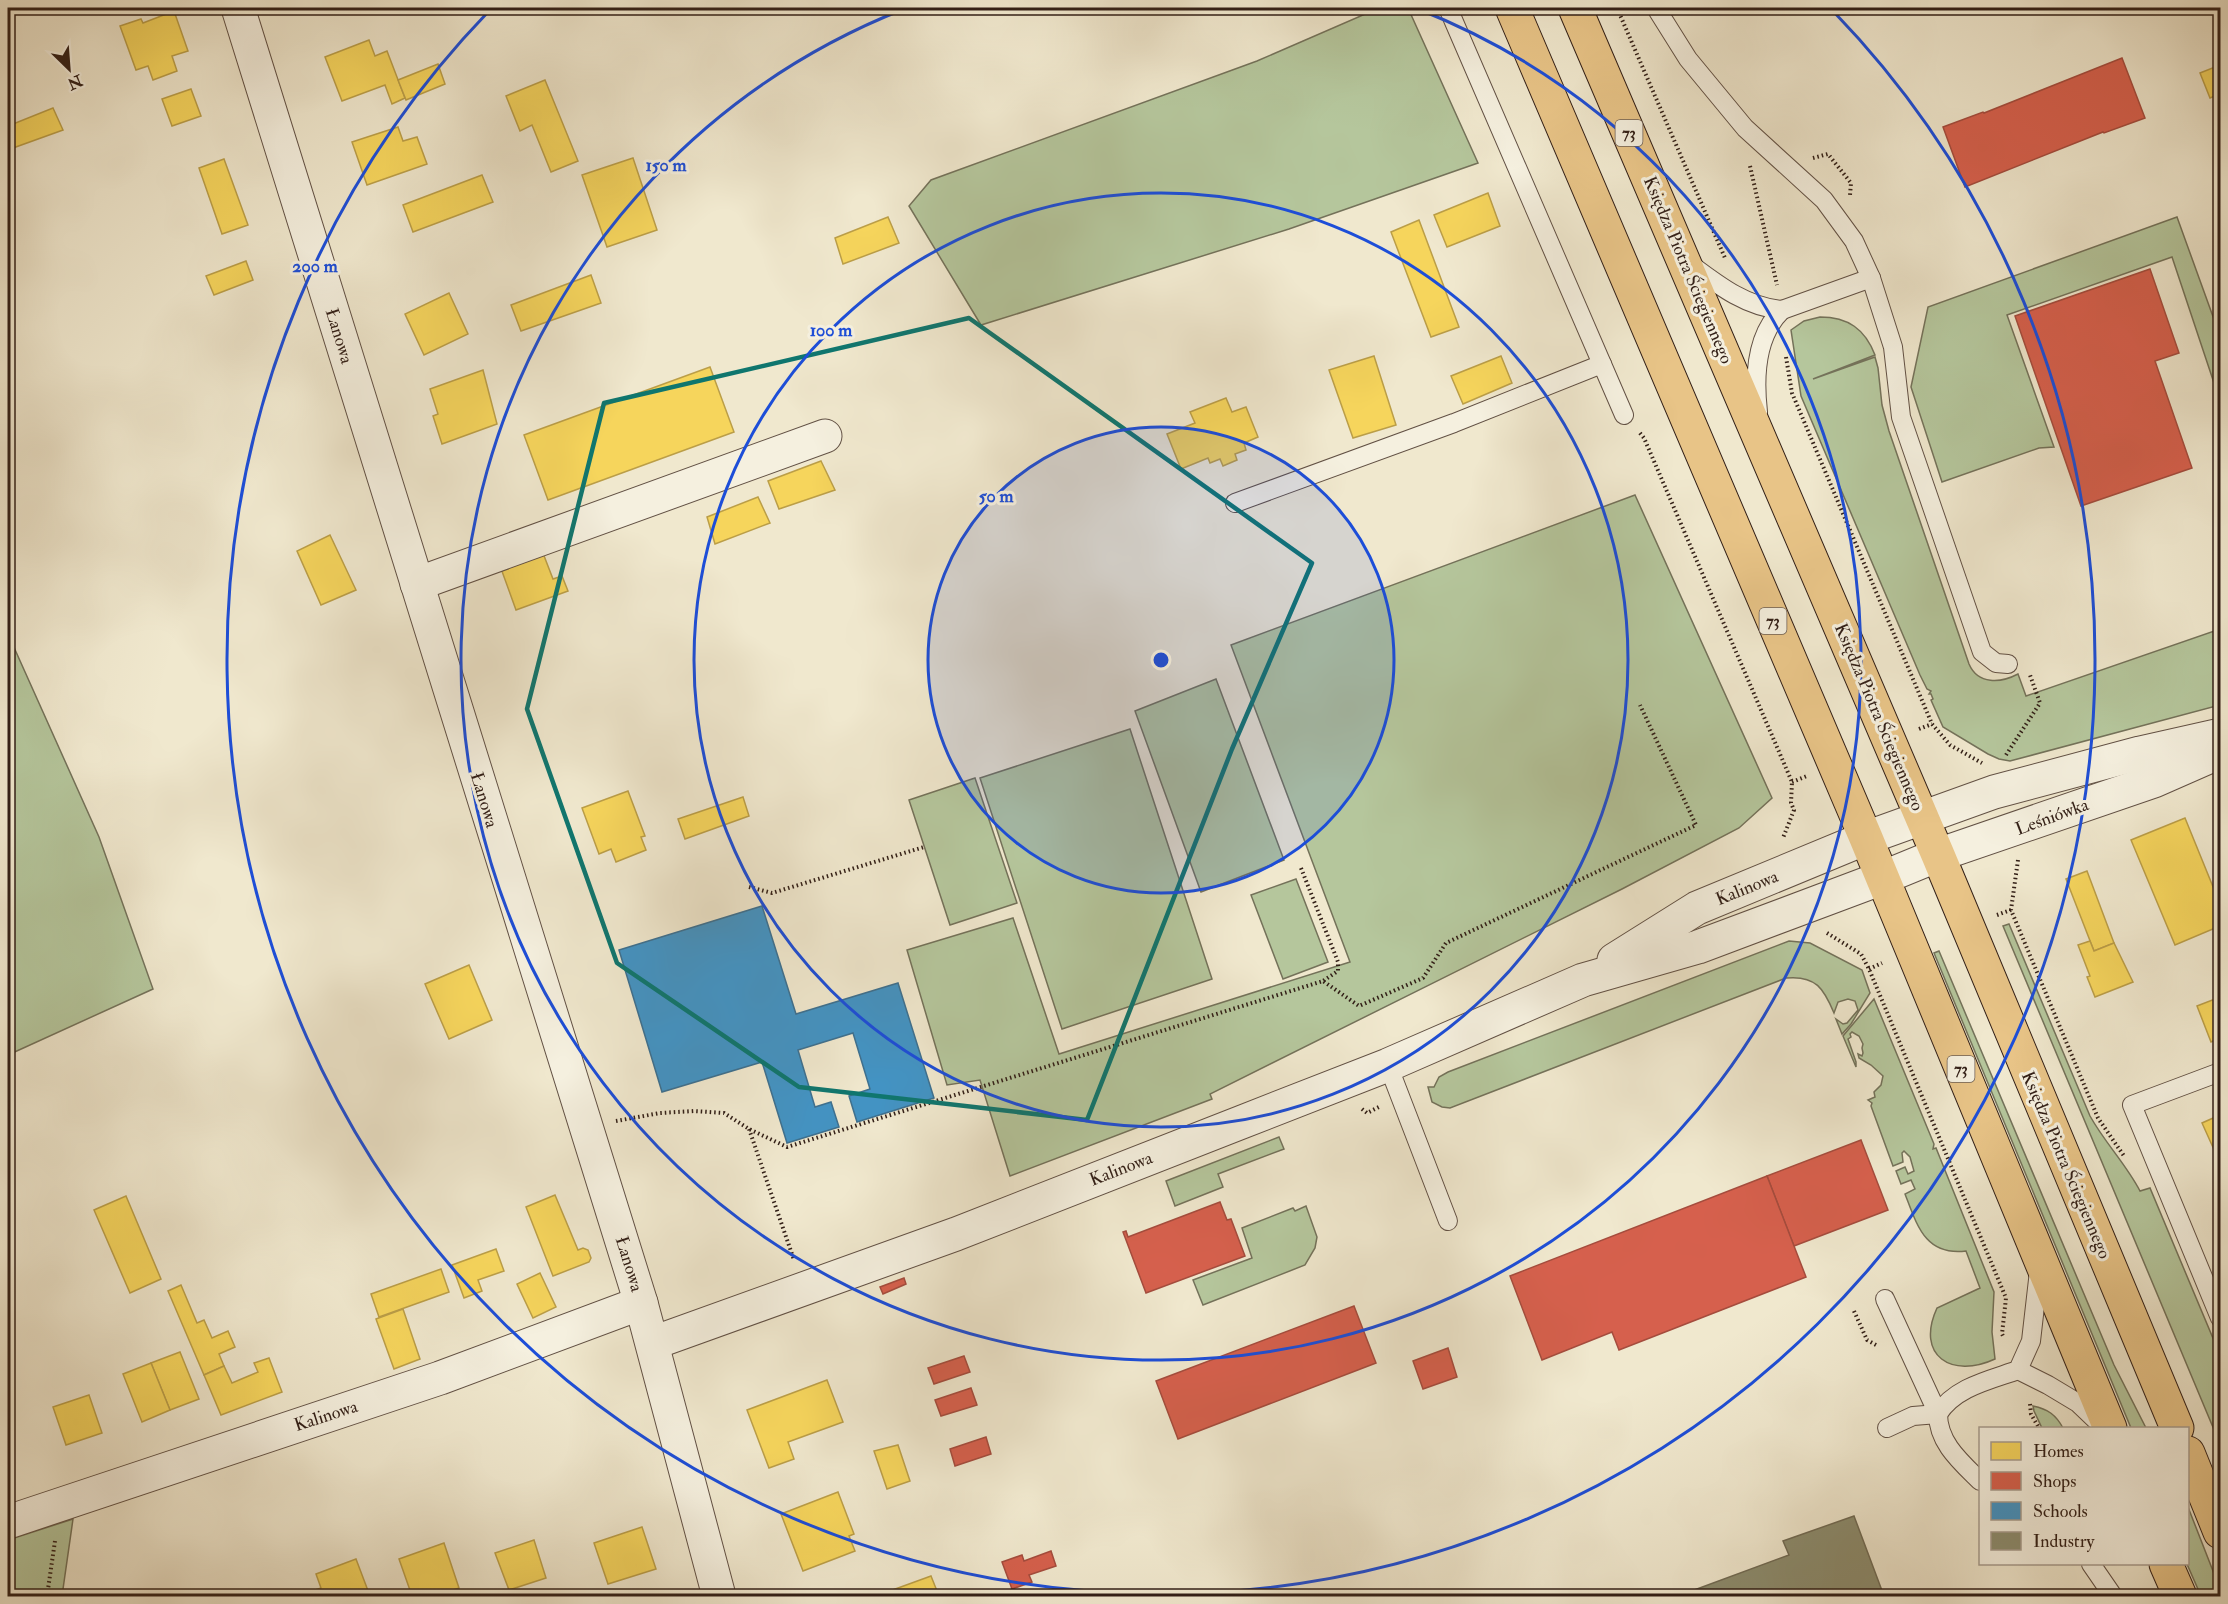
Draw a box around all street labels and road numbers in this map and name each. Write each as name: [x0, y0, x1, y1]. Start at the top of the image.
road number: 73: [1616, 120, 1642, 146]
street label: Księdza Piotra Ściegiennego: [1638, 173, 1738, 368]
street label: Łanowa: [320, 306, 358, 367]
road number: 73: [1760, 608, 1786, 634]
street label: Księdza Piotra Ściegiennego: [1829, 620, 1929, 815]
street label: Łanowa: [465, 770, 503, 831]
street label: Leśniówka: [2012, 793, 2092, 841]
street label: Kalinowa: [1712, 865, 1782, 911]
road number: 73: [1948, 1056, 1974, 1082]
street label: Księdza Piotra Ściegiennego: [2016, 1068, 2116, 1263]
street label: Kalinowa: [1086, 1146, 1156, 1191]
street label: Łanowa: [610, 1234, 648, 1295]
street label: Kalinowa: [291, 1395, 361, 1437]

